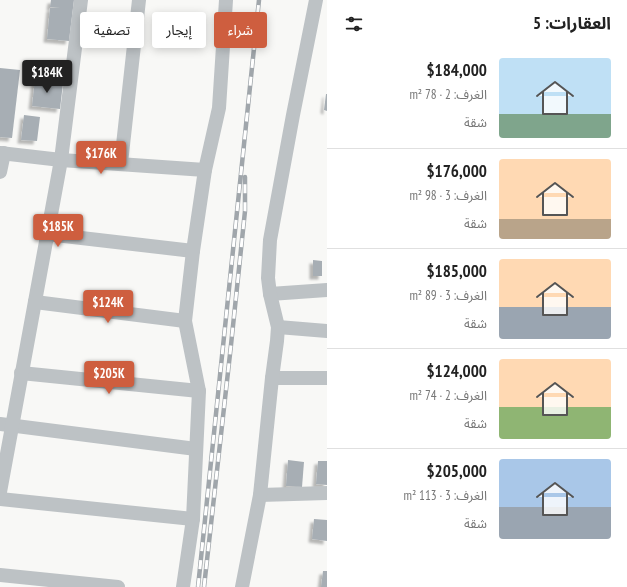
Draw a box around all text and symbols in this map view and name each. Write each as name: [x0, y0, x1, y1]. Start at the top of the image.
chip: تصفية: [80, 12, 144, 48]
chip: إيجار: [152, 12, 206, 48]
chip: شراء: [214, 12, 267, 48]
text: العقارات: 5: [533, 12, 611, 34]
icon: filters: [343, 13, 365, 35]
text: $184,000: [426, 59, 487, 81]
pin: $184K: [19, 60, 75, 94]
text: $184K: [31, 64, 63, 81]
icon: home: [531, 74, 579, 122]
text: الغرف: 2 · 78 m²: [409, 86, 487, 103]
text: شقة: [464, 114, 487, 131]
pin: $176K: [73, 141, 129, 175]
text: $176K: [85, 145, 117, 162]
text: $176,000: [426, 160, 487, 182]
icon: home: [531, 175, 579, 223]
text: الغرف: 3 · 98 m²: [409, 187, 487, 204]
pin: $185K: [30, 214, 86, 248]
text: شقة: [464, 215, 487, 232]
text: $185K: [42, 218, 74, 235]
text: $185,000: [426, 260, 487, 282]
icon: home: [531, 275, 579, 323]
text: الغرف: 3 · 89 m²: [409, 287, 487, 304]
pin: $124K: [80, 290, 136, 324]
text: $124K: [92, 294, 124, 311]
text: شقة: [464, 315, 487, 332]
text: $124,000: [426, 360, 487, 382]
pin: $205K: [81, 361, 137, 395]
text: $205K: [93, 365, 125, 382]
icon: home: [531, 375, 579, 423]
text: الغرف: 2 · 74 m²: [409, 387, 487, 404]
text: شقة: [464, 415, 487, 432]
text: $205,000: [426, 460, 487, 482]
icon: home: [531, 475, 579, 523]
text: الغرف: 3 · 113 m²: [404, 487, 487, 504]
text: شقة: [464, 515, 487, 532]

